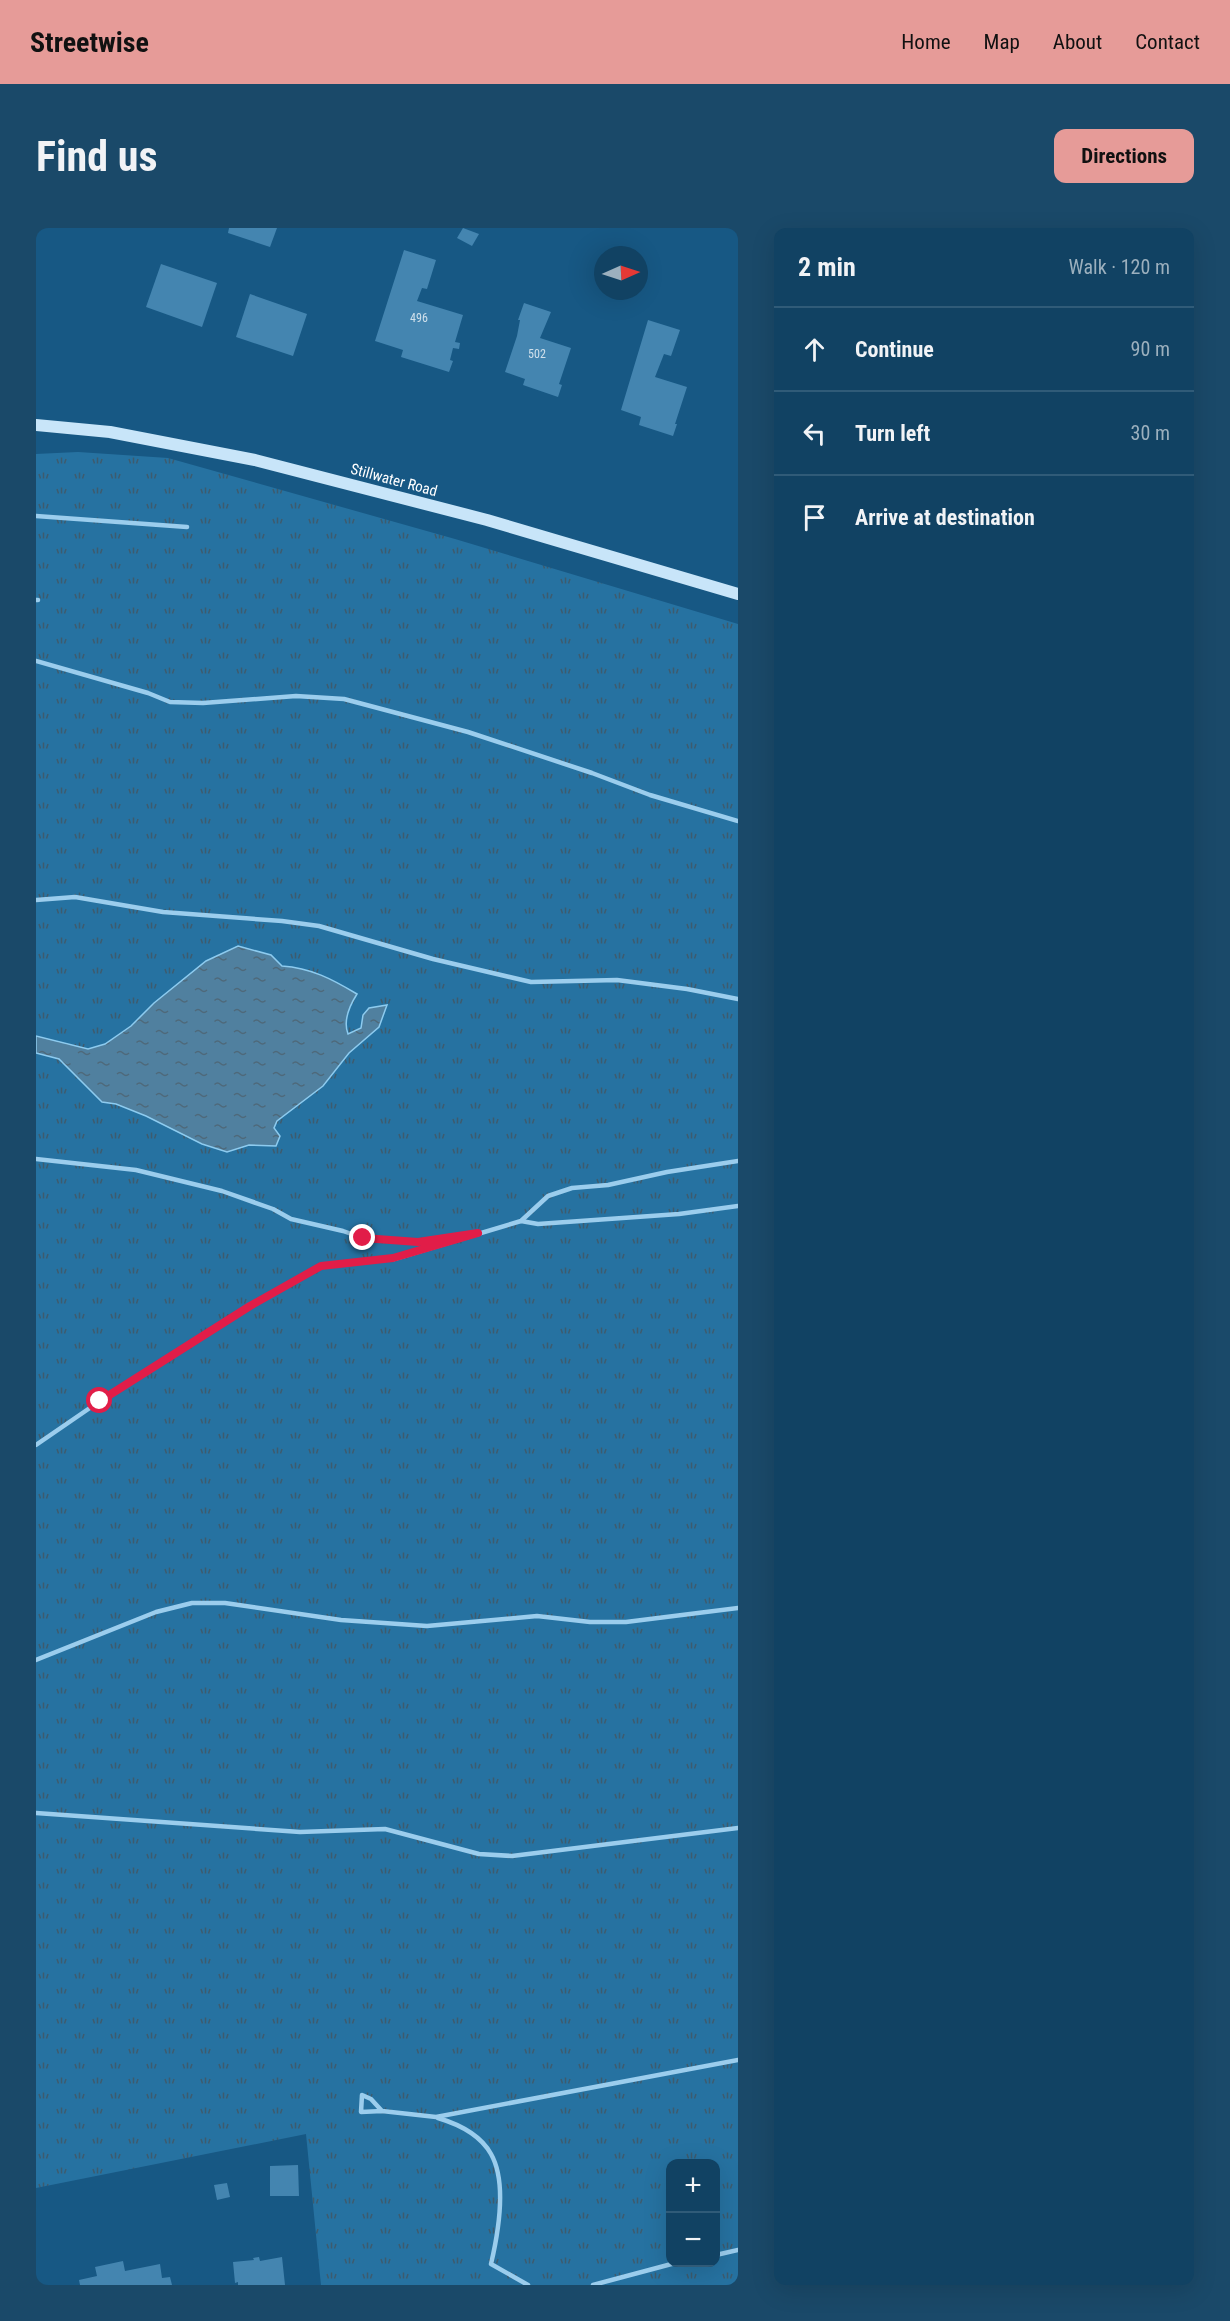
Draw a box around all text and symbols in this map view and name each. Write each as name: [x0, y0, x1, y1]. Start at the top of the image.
text: Streetwise: [30, 26, 149, 59]
text: Home: [901, 30, 951, 54]
text: Map: [984, 30, 1020, 54]
text: About: [1053, 30, 1102, 54]
text: Contact: [1135, 30, 1200, 54]
button: Directions: [1054, 129, 1194, 183]
text: Find us: [36, 132, 157, 181]
north arrow: [594, 246, 648, 300]
text: 2 min: [798, 252, 856, 282]
text: Walk · 120 m: [1069, 255, 1170, 279]
house number: 496: [410, 311, 428, 325]
icon: ahead: [798, 333, 831, 366]
text: Continue: [855, 337, 934, 362]
text: 90 m: [1131, 337, 1170, 361]
house number: 502: [528, 347, 546, 361]
icon: left: [798, 417, 831, 450]
text: Turn left: [855, 421, 930, 446]
text: 30 m: [1131, 421, 1170, 445]
street label: Stillwater Road: [349, 460, 439, 500]
icon: arrive: [798, 501, 831, 534]
text: Arrive at destination: [855, 505, 1035, 530]
route end: [349, 1224, 375, 1250]
route start: [86, 1387, 112, 1413]
map controls: [666, 2159, 720, 2267]
button: +: [666, 2159, 720, 2213]
button: −: [666, 2213, 720, 2267]

